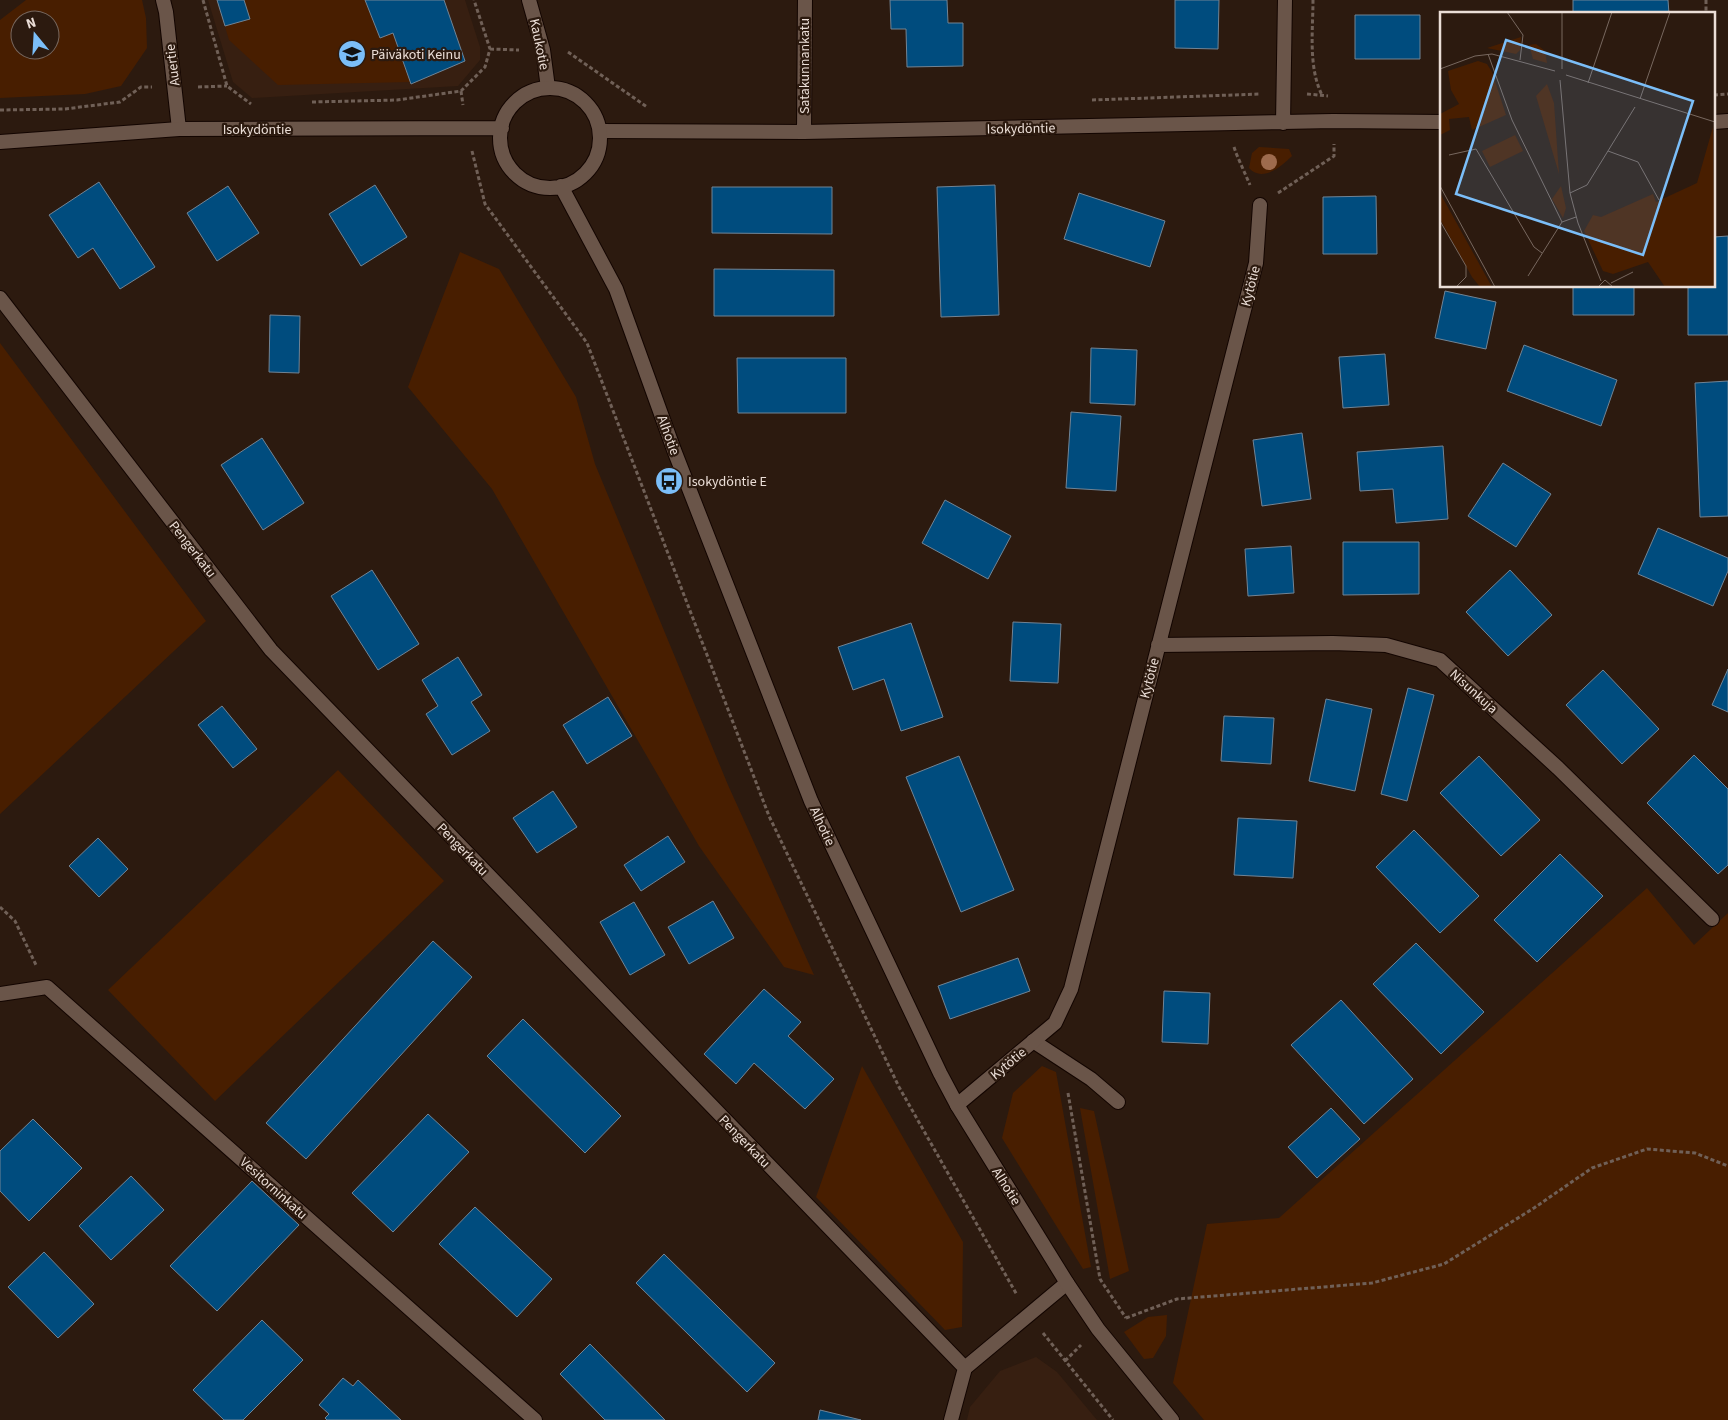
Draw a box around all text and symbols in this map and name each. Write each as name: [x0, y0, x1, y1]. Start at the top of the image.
north arrow: [10, 10, 60, 60]
inset map: [1440, 12, 1716, 288]
text: N: [24, 13, 39, 35]
street label: Kaukotie: [524, 17, 554, 72]
street label: Satakunnankatu: [795, 18, 815, 114]
school or university icon: Päiväkoti Keinu: [337, 39, 367, 69]
street label: Auertie: [160, 43, 185, 87]
place label: Päiväkoti Keinu: [371, 45, 461, 65]
street label: Isokydöntie: [986, 118, 1056, 140]
street label: Isokydöntie: [223, 120, 291, 140]
street label: Kytötie: [1236, 264, 1266, 309]
street label: Alhotie: [652, 413, 685, 458]
bus stop icon: Isokydöntie E: [654, 466, 684, 496]
place label: Isokydöntie E: [688, 472, 767, 492]
street label: Pengerkatu: [164, 517, 221, 582]
street label: Kytötie: [1135, 656, 1165, 701]
street label: Nisunkuja: [1445, 665, 1502, 719]
street label: Alhotie: [804, 803, 840, 849]
street label: Pengerkatu: [432, 819, 493, 881]
street label: Kytötie: [986, 1043, 1031, 1085]
street label: Pengerkatu: [714, 1111, 775, 1173]
street label: Vesitorninkatu: [235, 1153, 312, 1225]
street label: Alhotie: [987, 1164, 1026, 1209]

